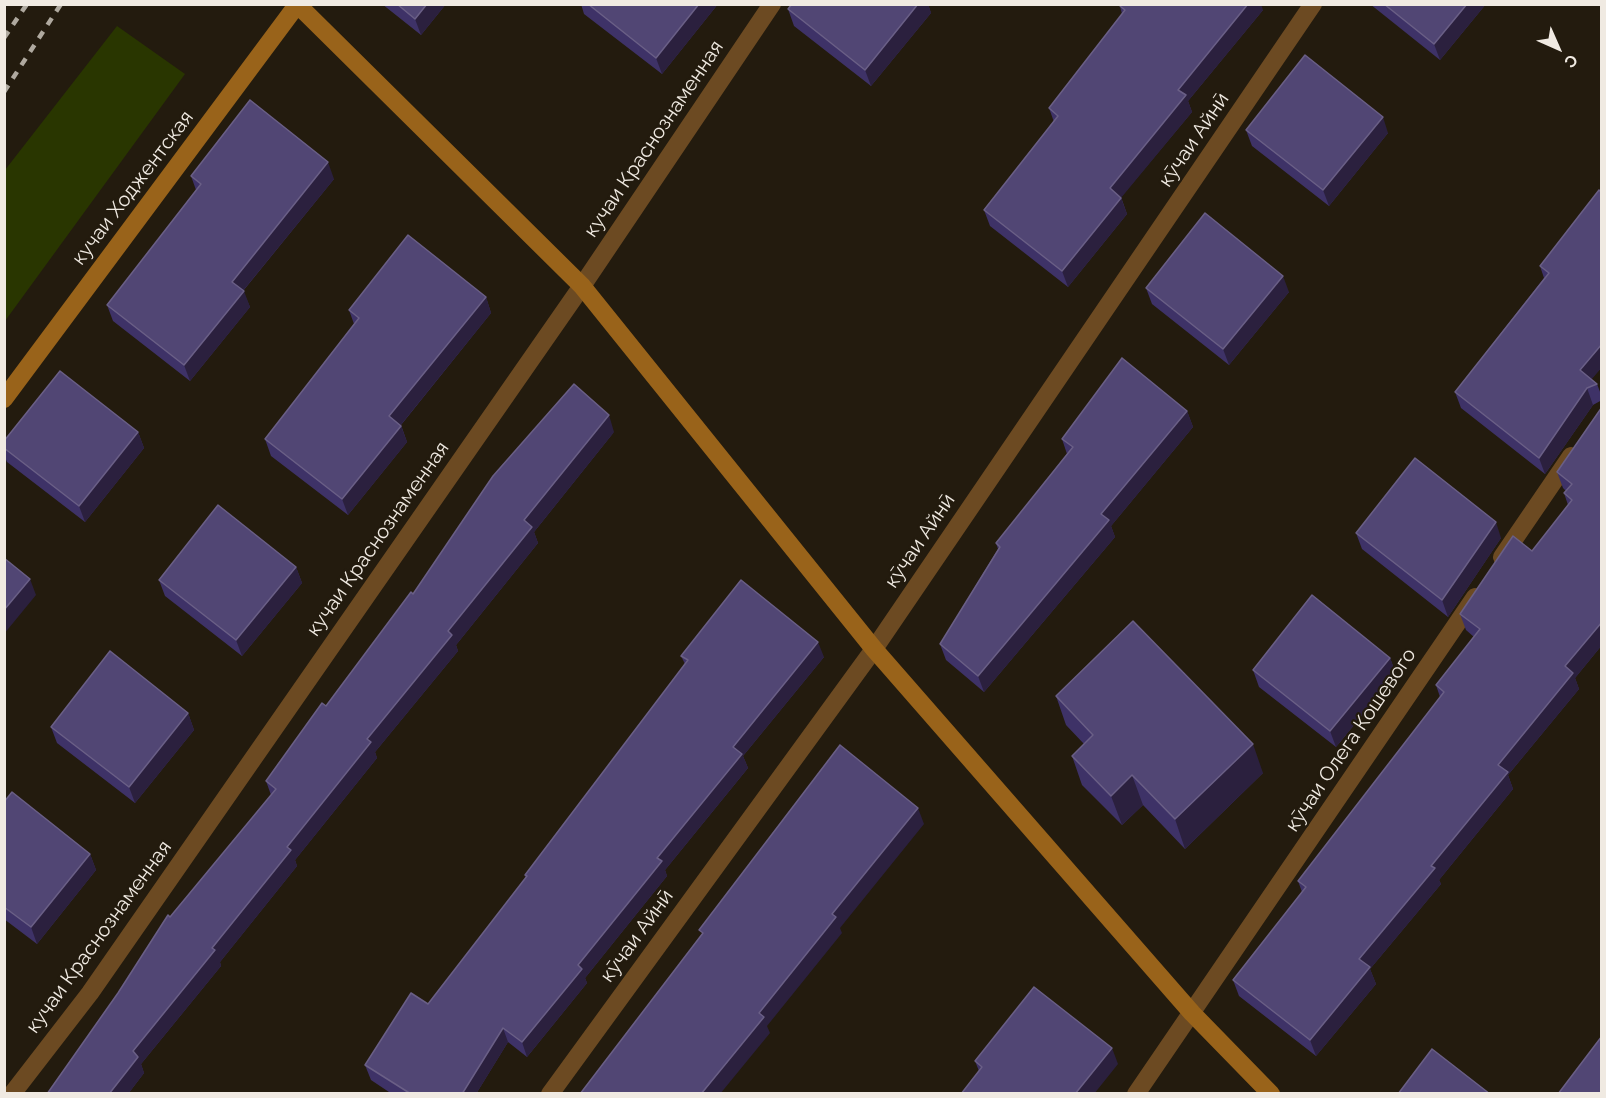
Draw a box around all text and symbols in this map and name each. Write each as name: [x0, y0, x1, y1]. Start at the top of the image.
north arrow: [1528, 18, 1588, 78]
street label: кучаи Краснознаменная: [579, 36, 729, 242]
text: С: [1560, 50, 1582, 72]
street label: кӯчаи Айнӣ: [1154, 88, 1234, 192]
street label: кучаи Ходжентская: [67, 106, 199, 270]
street label: кучаи Краснознаменная: [302, 437, 454, 641]
street label: кӯчаи Айнӣ: [880, 489, 960, 593]
street label: кӯчаи Олега Кошевого: [1281, 644, 1421, 836]
street label: кучаи Краснознаменная: [21, 836, 177, 1038]
street label: кӯчаи Айнӣ: [595, 885, 679, 987]

